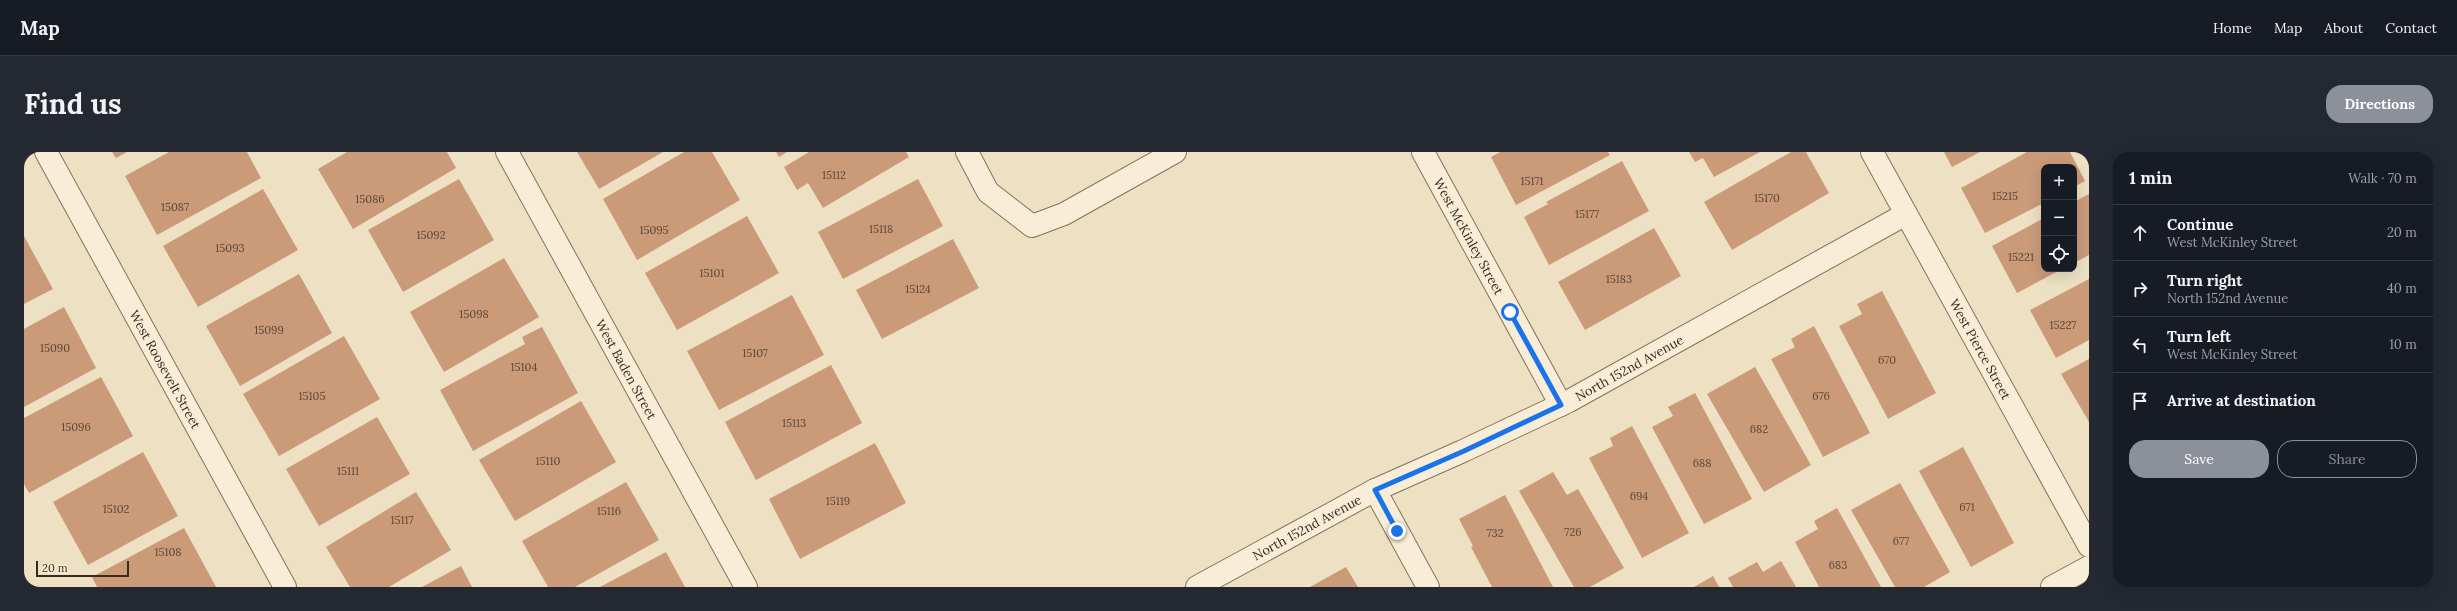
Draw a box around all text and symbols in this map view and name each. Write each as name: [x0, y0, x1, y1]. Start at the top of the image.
text: Map: [20, 16, 60, 40]
text: Home: [2213, 19, 2252, 37]
text: Map: [2274, 19, 2302, 37]
text: About: [2324, 19, 2363, 37]
text: Contact: [2385, 19, 2437, 37]
button: Directions: [2326, 85, 2433, 123]
text: Find us: [24, 86, 122, 122]
map controls: [2041, 164, 2077, 272]
button: +: [2041, 164, 2077, 200]
text: 1 min: [2129, 167, 2172, 189]
house number: 15112: [822, 168, 846, 182]
text: Walk · 70 m: [2348, 170, 2417, 187]
house number: 15171: [1520, 174, 1544, 188]
street label: West McKinley Street: [1430, 175, 1508, 298]
house number: 15215: [1992, 189, 2018, 203]
house number: 15170: [1754, 191, 1780, 205]
house number: 15086: [355, 192, 385, 206]
house number: 15087: [161, 200, 189, 214]
button: −: [2041, 200, 2077, 236]
house number: 15177: [1575, 207, 1599, 221]
text: Continue: [2167, 215, 2233, 234]
house number: 15118: [869, 222, 893, 236]
icon: ahead: [2129, 222, 2151, 244]
house number: 15095: [639, 223, 669, 237]
text: 20 m: [2387, 224, 2417, 241]
house number: 15092: [416, 228, 446, 242]
text: West McKinley Street: [2167, 234, 2298, 251]
button: locate: [2041, 236, 2077, 272]
house number: 15093: [215, 241, 245, 255]
house number: 15221: [2008, 250, 2034, 264]
house number: 15101: [700, 266, 724, 280]
text: Turn right: [2167, 271, 2243, 290]
house number: 15183: [1606, 272, 1632, 286]
icon: right: [2129, 278, 2151, 300]
text: 40 m: [2387, 280, 2417, 297]
house number: 15124: [905, 282, 931, 296]
text: North 152nd Avenue: [2167, 290, 2288, 307]
street label: West Pierce Street: [1946, 296, 2015, 402]
route start: [1501, 303, 1519, 321]
street label: West Roosevelt Street: [126, 307, 205, 432]
house number: 15098: [459, 307, 489, 321]
street label: West Baden Street: [592, 316, 661, 422]
house number: 15227: [2050, 318, 2076, 332]
house number: 15099: [254, 323, 284, 337]
text: Turn left: [2167, 327, 2231, 346]
street label: North 152nd Avenue: [1572, 331, 1686, 405]
icon: left: [2129, 334, 2151, 356]
text: 10 m: [2389, 336, 2417, 353]
house number: 15090: [40, 341, 70, 355]
house number: 15107: [742, 346, 768, 360]
text: West McKinley Street: [2167, 346, 2298, 363]
house number: 670: [1878, 353, 1896, 367]
house number: 15104: [511, 360, 537, 374]
house number: 15105: [299, 389, 325, 403]
house number: 676: [1812, 389, 1830, 403]
icon: arrive: [2129, 390, 2151, 412]
text: Arrive at destination: [2167, 391, 2316, 410]
house number: 15113: [782, 416, 806, 430]
house number: 15096: [61, 420, 91, 434]
house number: 682: [1750, 422, 1768, 436]
button: Save: [2129, 440, 2269, 478]
button: Share: [2277, 440, 2417, 478]
house number: 15110: [536, 454, 561, 468]
house number: 688: [1693, 456, 1711, 470]
house number: 15111: [337, 464, 359, 478]
house number: 694: [1630, 489, 1648, 503]
street label: North 152nd Avenue: [1249, 491, 1364, 564]
house number: 15119: [826, 494, 850, 508]
house number: 671: [1959, 500, 1975, 514]
house number: 15102: [103, 502, 129, 516]
house number: 15116: [597, 504, 621, 518]
house number: 15117: [390, 513, 414, 527]
route end: [1388, 522, 1406, 540]
house number: 726: [1564, 525, 1582, 539]
house number: 732: [1486, 526, 1504, 540]
house number: 677: [1893, 534, 1909, 548]
house number: 15108: [154, 545, 182, 559]
house number: 683: [1829, 558, 1847, 572]
scale bar: [36, 559, 129, 578]
text: 20 m: [42, 561, 67, 575]

